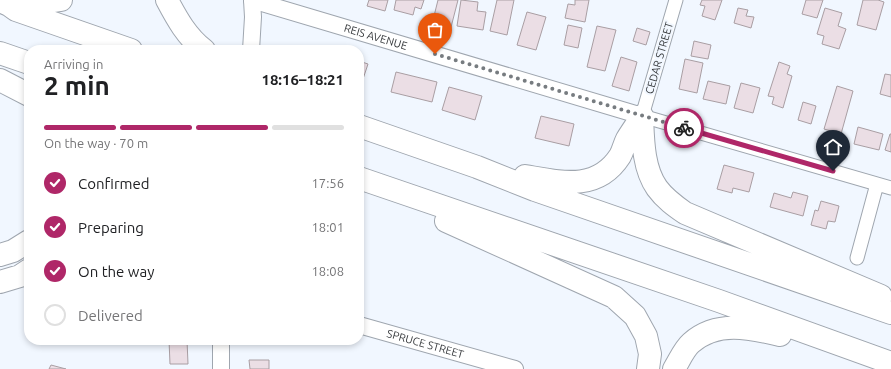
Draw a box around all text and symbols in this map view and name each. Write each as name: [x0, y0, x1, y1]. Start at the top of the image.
pin: [418, 13, 452, 54]
icon: bag: [424, 19, 446, 41]
street label: CEDAR STREET: [643, 21, 675, 95]
street label: REIS AVENUE: [343, 22, 409, 52]
text: Arriving in: [44, 57, 103, 71]
text: 2 min: [44, 71, 110, 100]
text: 18:16–18:21: [261, 71, 344, 88]
courier: [664, 108, 704, 148]
icon: bike: [673, 117, 695, 139]
pin: [816, 130, 850, 171]
text: On the way · 70 m: [44, 136, 148, 150]
icon: home: [822, 136, 844, 158]
icon: check: [44, 172, 66, 194]
text: Confirmed: [78, 175, 150, 192]
text: 17:56: [311, 176, 344, 190]
icon: check: [44, 216, 66, 238]
text: Preparing: [78, 219, 144, 236]
text: 18:01: [311, 220, 344, 234]
icon: check: [44, 260, 66, 282]
text: On the way: [78, 263, 154, 280]
text: 18:08: [311, 264, 344, 278]
text: Delivered: [78, 307, 143, 324]
street label: SPRUCE STREET: [386, 327, 465, 360]

